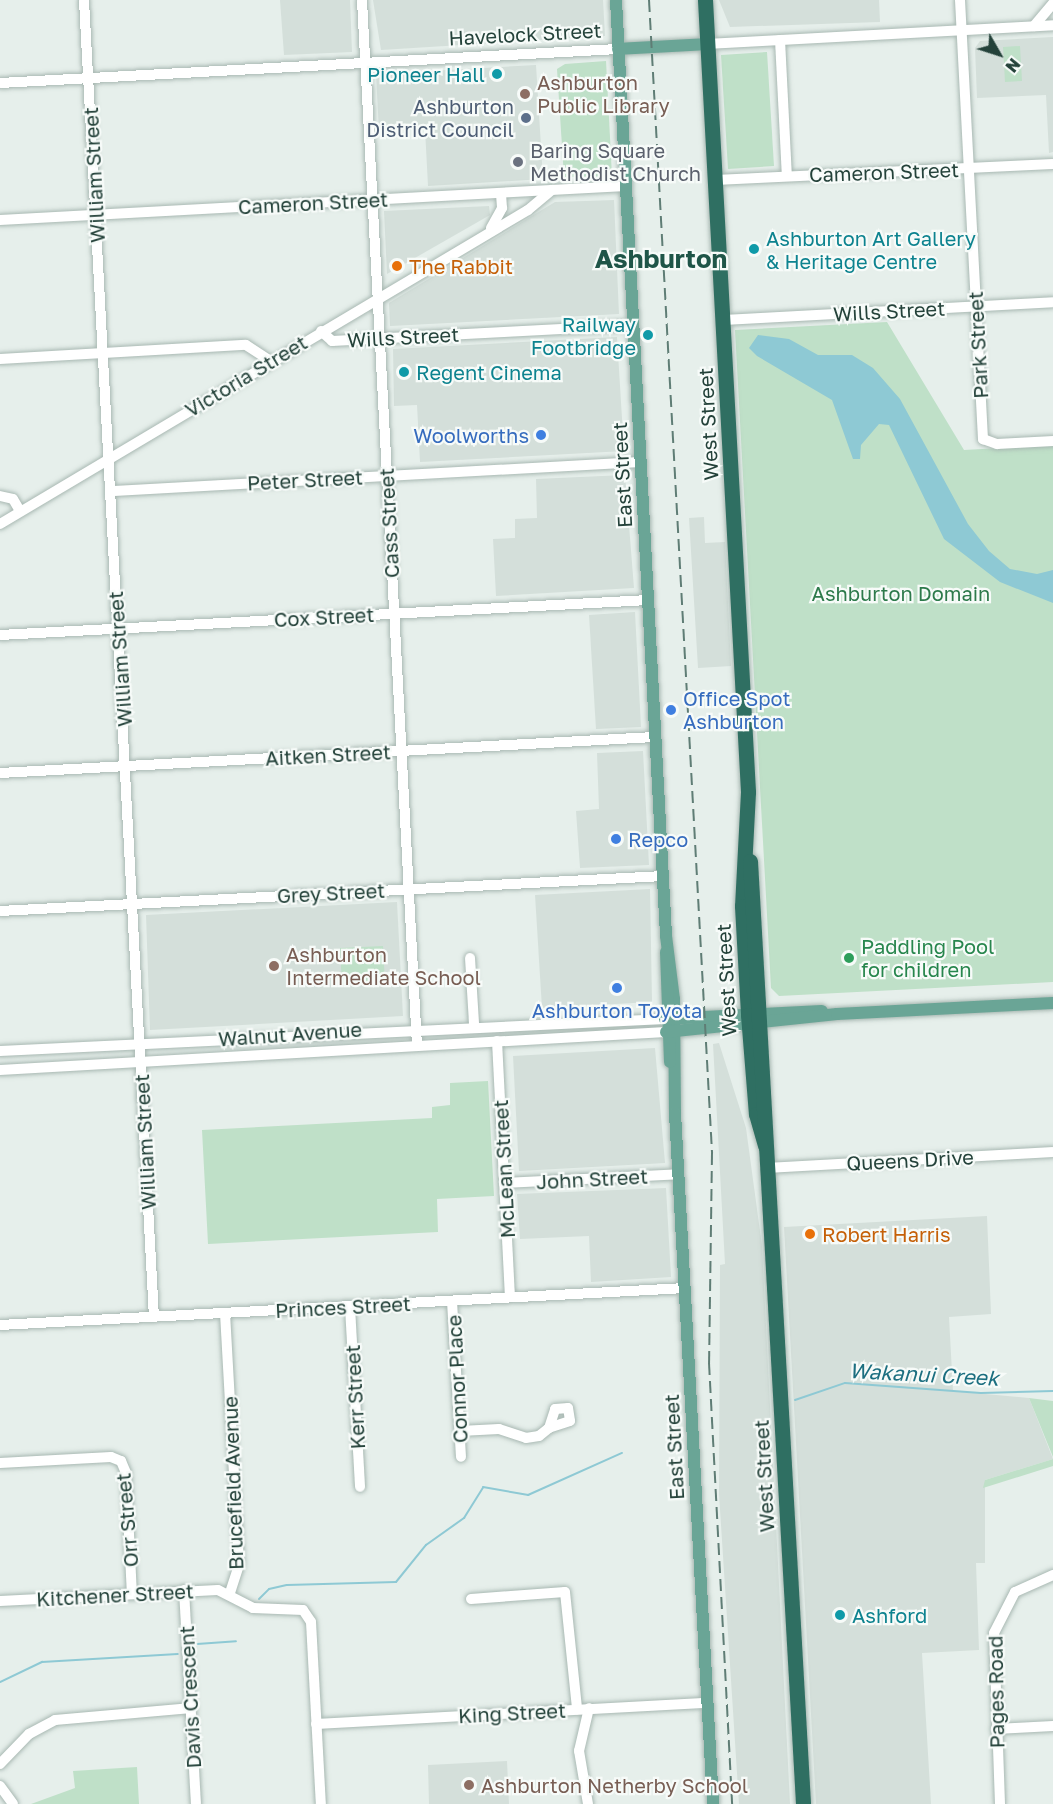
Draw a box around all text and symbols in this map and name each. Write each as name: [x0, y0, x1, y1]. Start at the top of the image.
street label: Havelock Street: [448, 18, 602, 50]
north arrow: [969, 24, 1029, 84]
text: N: [1001, 54, 1025, 76]
place label: Pioneer Hall: [367, 62, 485, 86]
marker: Pioneer Hall: [490, 67, 504, 81]
place label: Ashburton Public Library: [537, 70, 670, 117]
marker: Ashburton Public Library: [518, 87, 532, 101]
place label: Ashburton District Council: [366, 94, 514, 141]
street label: William Street: [78, 107, 110, 243]
marker: Ashburton District Council: [519, 111, 533, 125]
place label: Baring Square Methodist Church: [530, 138, 701, 185]
marker: Baring Square Methodist Church: [511, 155, 525, 169]
street label: Cameron Street: [808, 157, 960, 187]
street label: Cameron Street: [237, 187, 389, 219]
place label: Ashburton Art Gallery & Heritage Centre: [766, 226, 976, 273]
marker: Ashburton Art Gallery & Heritage Centre: [747, 242, 761, 256]
district label: Ashburton: [595, 243, 727, 275]
place label: The Rabbit: [409, 254, 513, 278]
marker: The Rabbit: [390, 259, 404, 273]
street label: Park Street: [963, 291, 993, 399]
street label: Wills Street: [832, 296, 946, 326]
place label: Railway Footbridge: [531, 312, 636, 359]
street label: Wills Street: [346, 322, 460, 352]
marker: Railway Footbridge: [641, 328, 655, 342]
street label: Victoria Street: [181, 330, 311, 422]
place label: Regent Cinema: [416, 360, 562, 384]
marker: Regent Cinema: [397, 365, 411, 379]
street label: West Street: [693, 367, 723, 481]
street label: East Street: [607, 421, 637, 529]
place label: Woolworths: [413, 423, 529, 447]
marker: Woolworths: [534, 428, 548, 442]
street label: Peter Street: [246, 465, 364, 495]
street label: Cass Street: [374, 467, 404, 579]
park label: Ashburton Domain: [812, 581, 990, 605]
street label: William Street: [103, 590, 137, 728]
street label: Cox Street: [273, 602, 375, 632]
place label: Office Spot Ashburton: [683, 686, 791, 733]
marker: Office Spot Ashburton: [664, 703, 678, 717]
street label: Aitken Street: [265, 740, 391, 770]
place label: Repco: [628, 827, 688, 851]
marker: Repco: [609, 832, 623, 846]
street label: Grey Street: [276, 878, 386, 908]
street label: West Street: [711, 923, 741, 1037]
place label: Paddling Pool for children: [861, 934, 994, 981]
place label: Ashburton Intermediate School: [286, 942, 481, 989]
marker: Paddling Pool for children: [842, 951, 856, 965]
marker: Ashburton Intermediate School: [267, 959, 281, 973]
marker: Ashburton Toyota: [610, 981, 624, 995]
place label: Ashburton Toyota: [532, 998, 702, 1022]
street label: Walnut Avenue: [217, 1017, 363, 1051]
street label: William Street: [129, 1074, 161, 1210]
street label: McLean Street: [488, 1099, 520, 1239]
street label: Queens Drive: [846, 1145, 974, 1175]
street label: John Street: [535, 1164, 649, 1194]
place label: Robert Harris: [822, 1222, 951, 1246]
marker: Robert Harris: [803, 1227, 817, 1241]
street label: Princes Street: [275, 1291, 411, 1323]
street label: Connor Place: [442, 1314, 472, 1444]
street label: Kerr Street: [340, 1344, 370, 1450]
water label: Wakanui Creek: [849, 1358, 999, 1390]
street label: East Street: [659, 1393, 689, 1501]
street label: Brucefield Avenue: [218, 1396, 248, 1570]
street label: West Street: [749, 1419, 779, 1533]
street label: Orr Street: [111, 1472, 143, 1568]
street label: Kitchener Street: [36, 1579, 194, 1611]
place label: Ashford: [852, 1603, 927, 1627]
marker: Ashford: [833, 1608, 847, 1622]
street label: Davis Crescent: [174, 1625, 206, 1769]
street label: Pages Road: [983, 1635, 1009, 1749]
street label: King Street: [457, 1698, 567, 1728]
place label: Ashburton Netherby School: [481, 1773, 748, 1797]
marker: Ashburton Netherby School: [462, 1778, 476, 1792]

